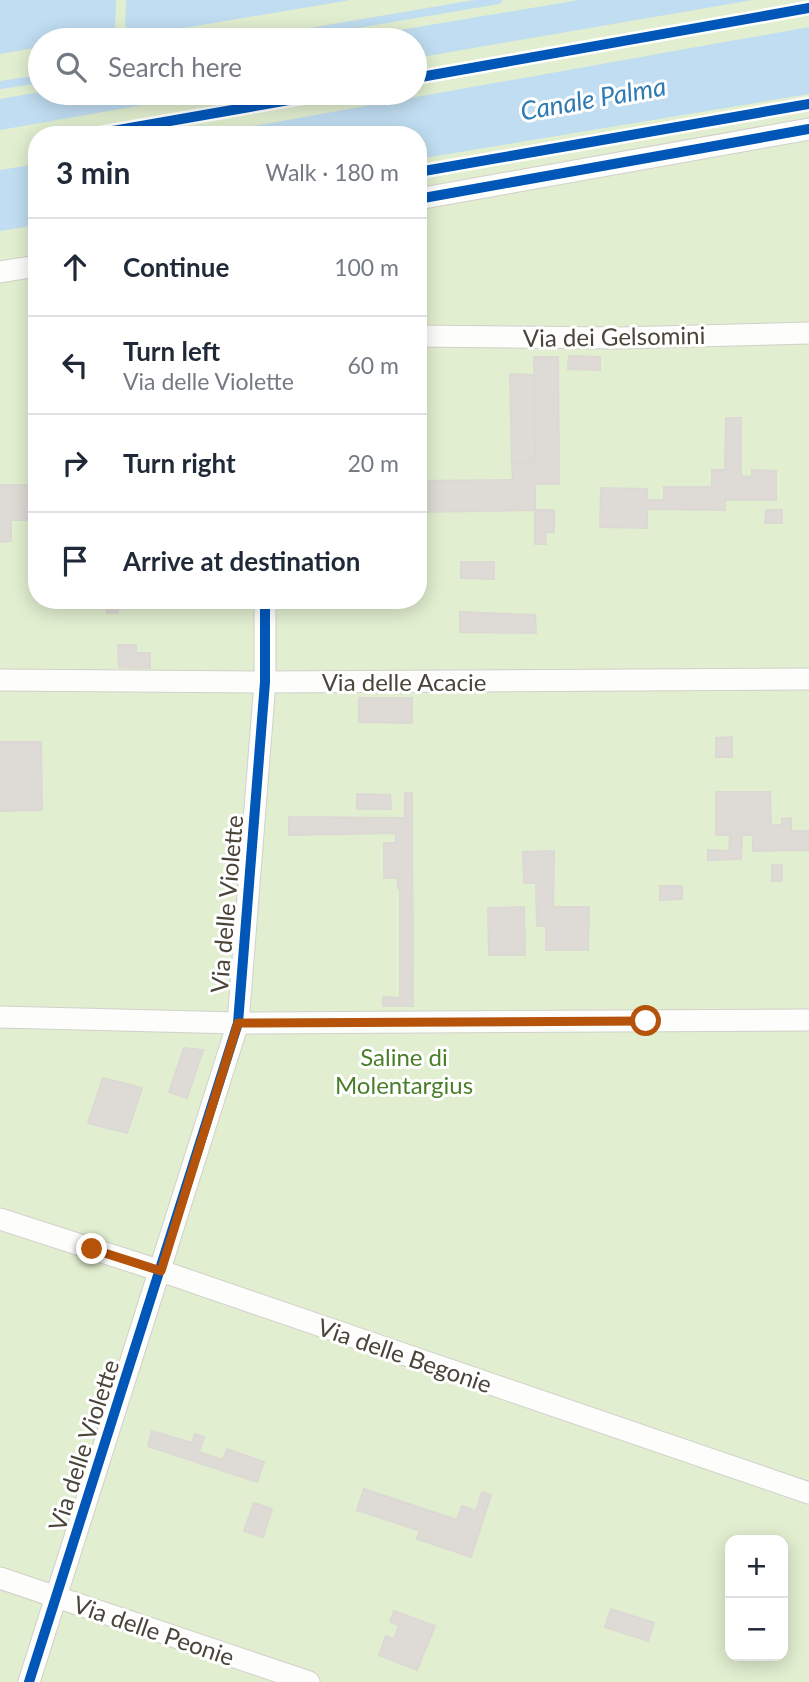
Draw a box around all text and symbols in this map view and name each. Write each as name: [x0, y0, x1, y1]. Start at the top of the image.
search box: [28, 28, 427, 105]
icon: search: [52, 48, 90, 86]
text: Search here: [108, 51, 242, 83]
water label: Canale Palma: [518, 69, 668, 127]
text: 3 min: [56, 154, 130, 190]
text: Walk · 180 m: [265, 158, 399, 186]
icon: ahead: [56, 248, 94, 286]
text: Continue: [123, 251, 229, 283]
text: 100 m: [334, 253, 399, 281]
street label: Via dei Gelsomini: [523, 320, 705, 352]
text: Turn left: [123, 335, 220, 367]
icon: left: [56, 346, 94, 384]
text: 60 m: [348, 351, 399, 379]
text: Via delle Violette: [123, 367, 294, 395]
icon: right: [56, 444, 94, 482]
text: Turn right: [123, 447, 236, 479]
text: 20 m: [348, 449, 399, 477]
icon: arrive: [56, 542, 94, 580]
text: Arrive at destination: [123, 545, 360, 577]
street label: Via delle Acacie: [322, 667, 486, 696]
street label: Via delle Violette: [204, 814, 248, 994]
route start: [630, 1005, 661, 1036]
park label: Saline di Molentargius: [335, 1042, 473, 1099]
route end: [76, 1233, 107, 1264]
street label: Via delle Begonie: [314, 1312, 496, 1398]
street label: Via delle Violette: [42, 1356, 124, 1534]
map controls: [725, 1535, 788, 1661]
button: +: [725, 1535, 788, 1598]
street label: Via delle Peonie: [70, 1589, 238, 1671]
button: −: [725, 1598, 788, 1661]

